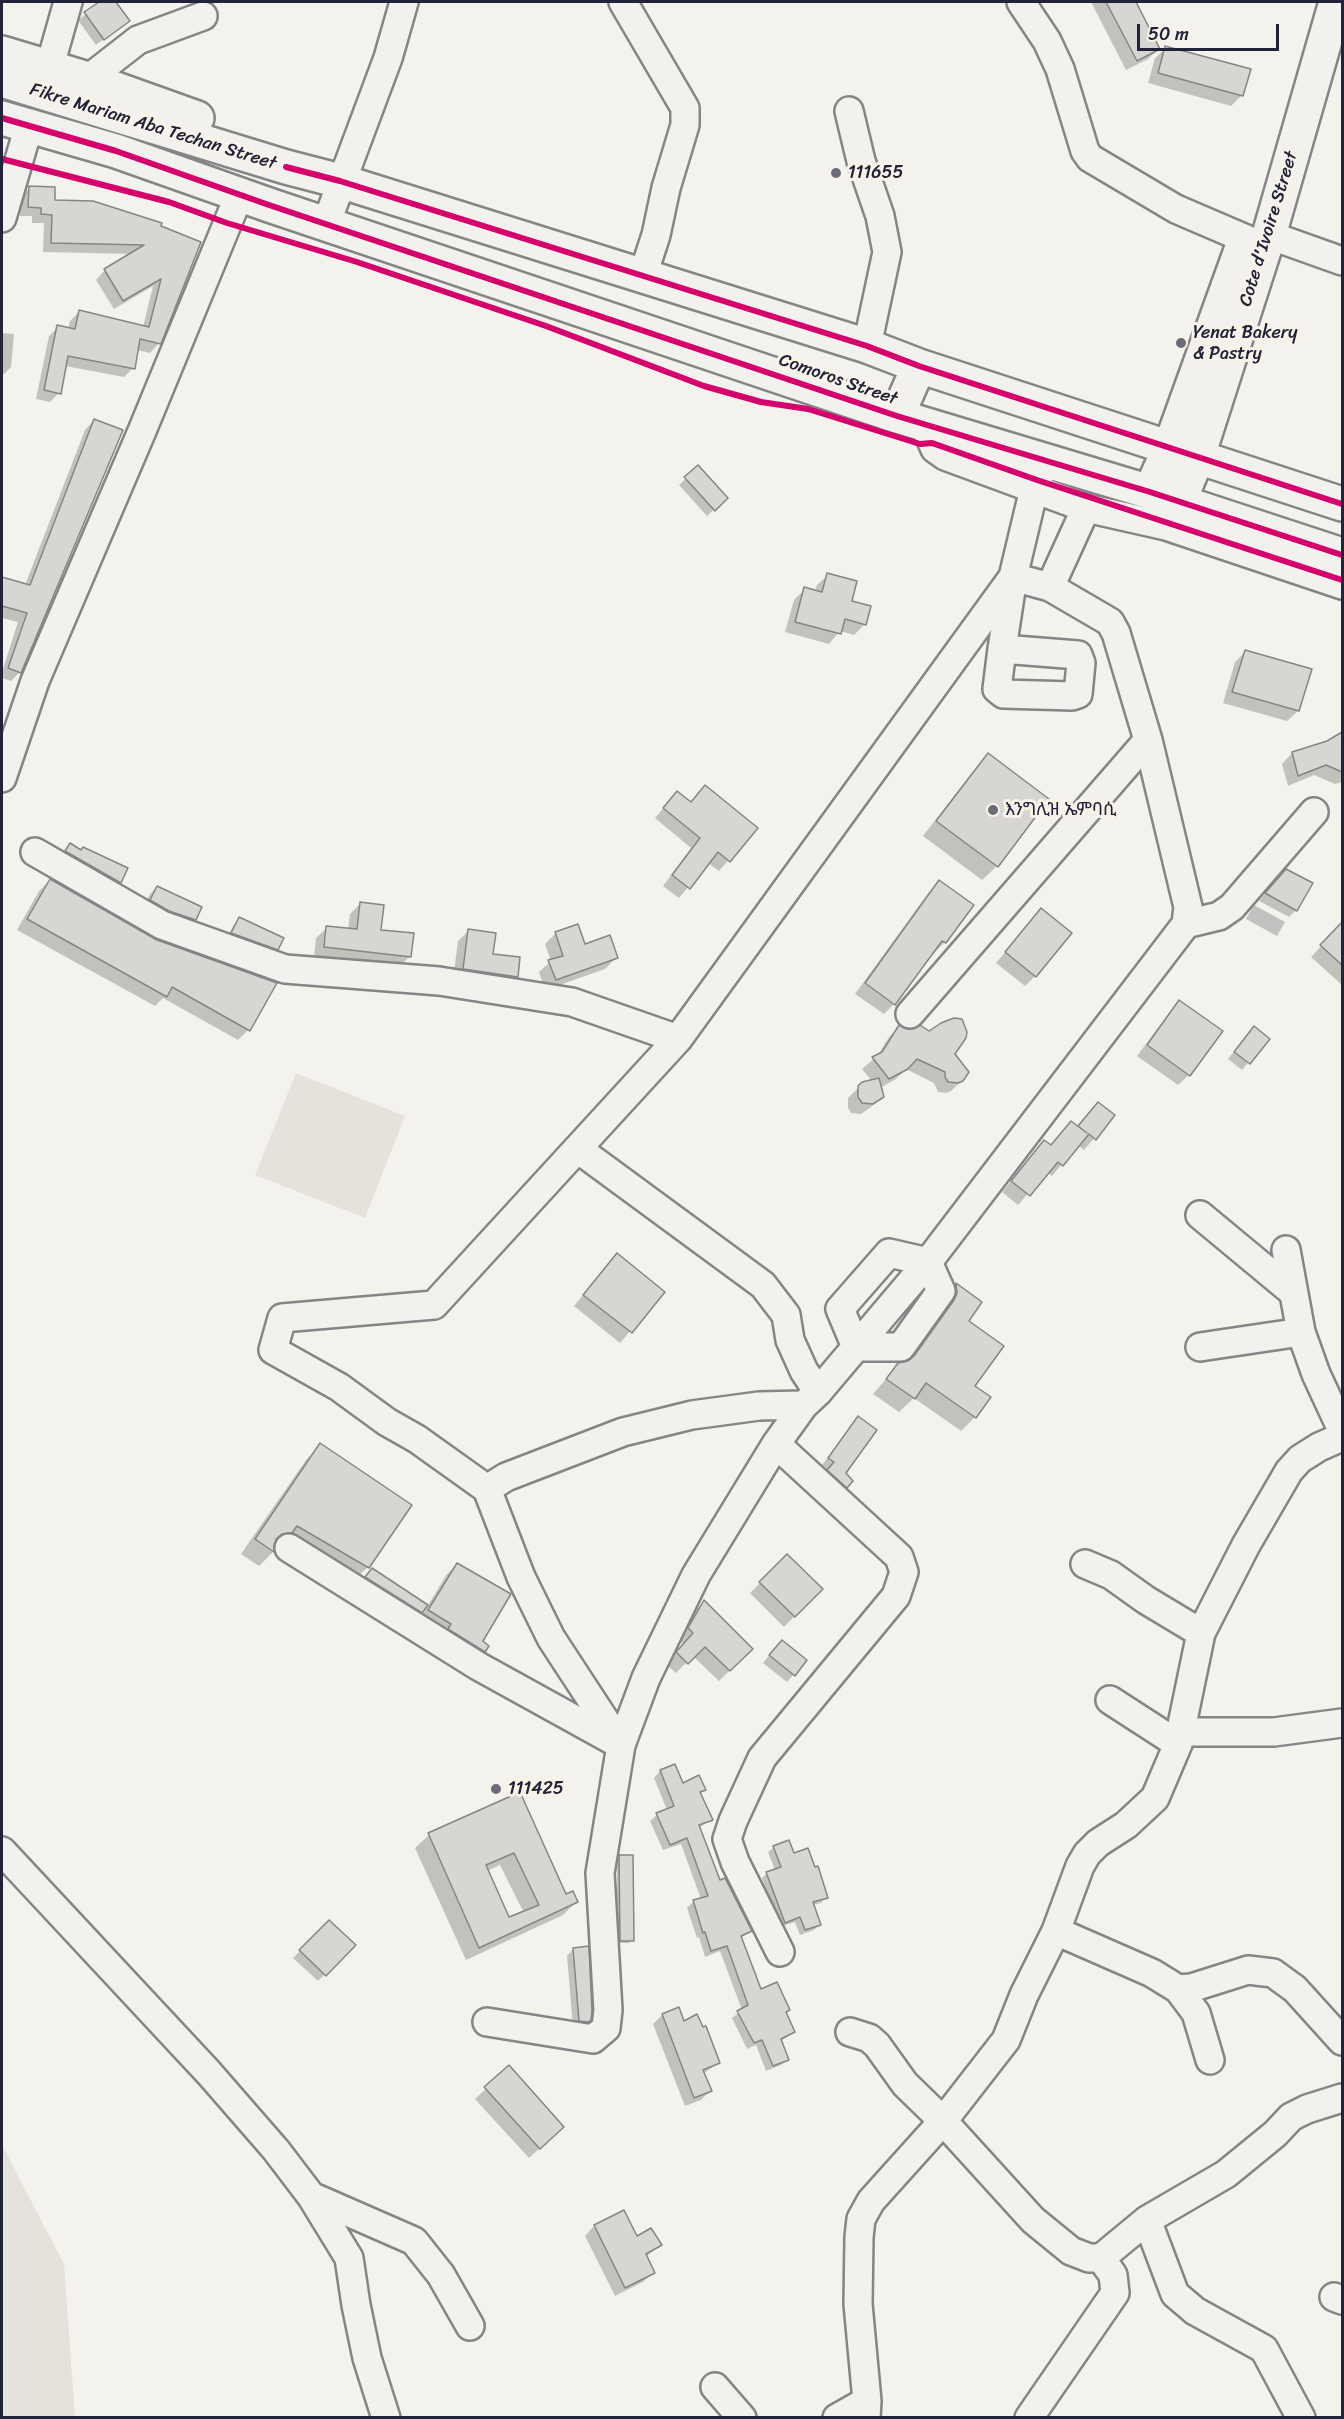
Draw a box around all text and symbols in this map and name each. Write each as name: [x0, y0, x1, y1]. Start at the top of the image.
scale bar: [1140, 12, 1282, 50]
text: 50 m: [1148, 18, 1189, 50]
street label: Fikre Mariam Aba Techan Street: [27, 79, 279, 175]
street label: Cote d'Ivoire Street: [1235, 149, 1303, 309]
place label: 111655: [848, 162, 903, 184]
marker: 111655: [829, 166, 843, 180]
place label: Yenat Bakery & Pastry: [1193, 322, 1297, 364]
marker: Yenat Bakery & Pastry: [1174, 336, 1188, 350]
street label: Comoros Street: [776, 350, 900, 410]
place label: እንግሊዝ ኤምባሲ: [1005, 799, 1116, 821]
marker: እንግሊዝ ኤምባሲ: [986, 803, 1000, 817]
place label: 111425: [508, 1778, 564, 1800]
marker: 111425: [489, 1782, 503, 1796]

